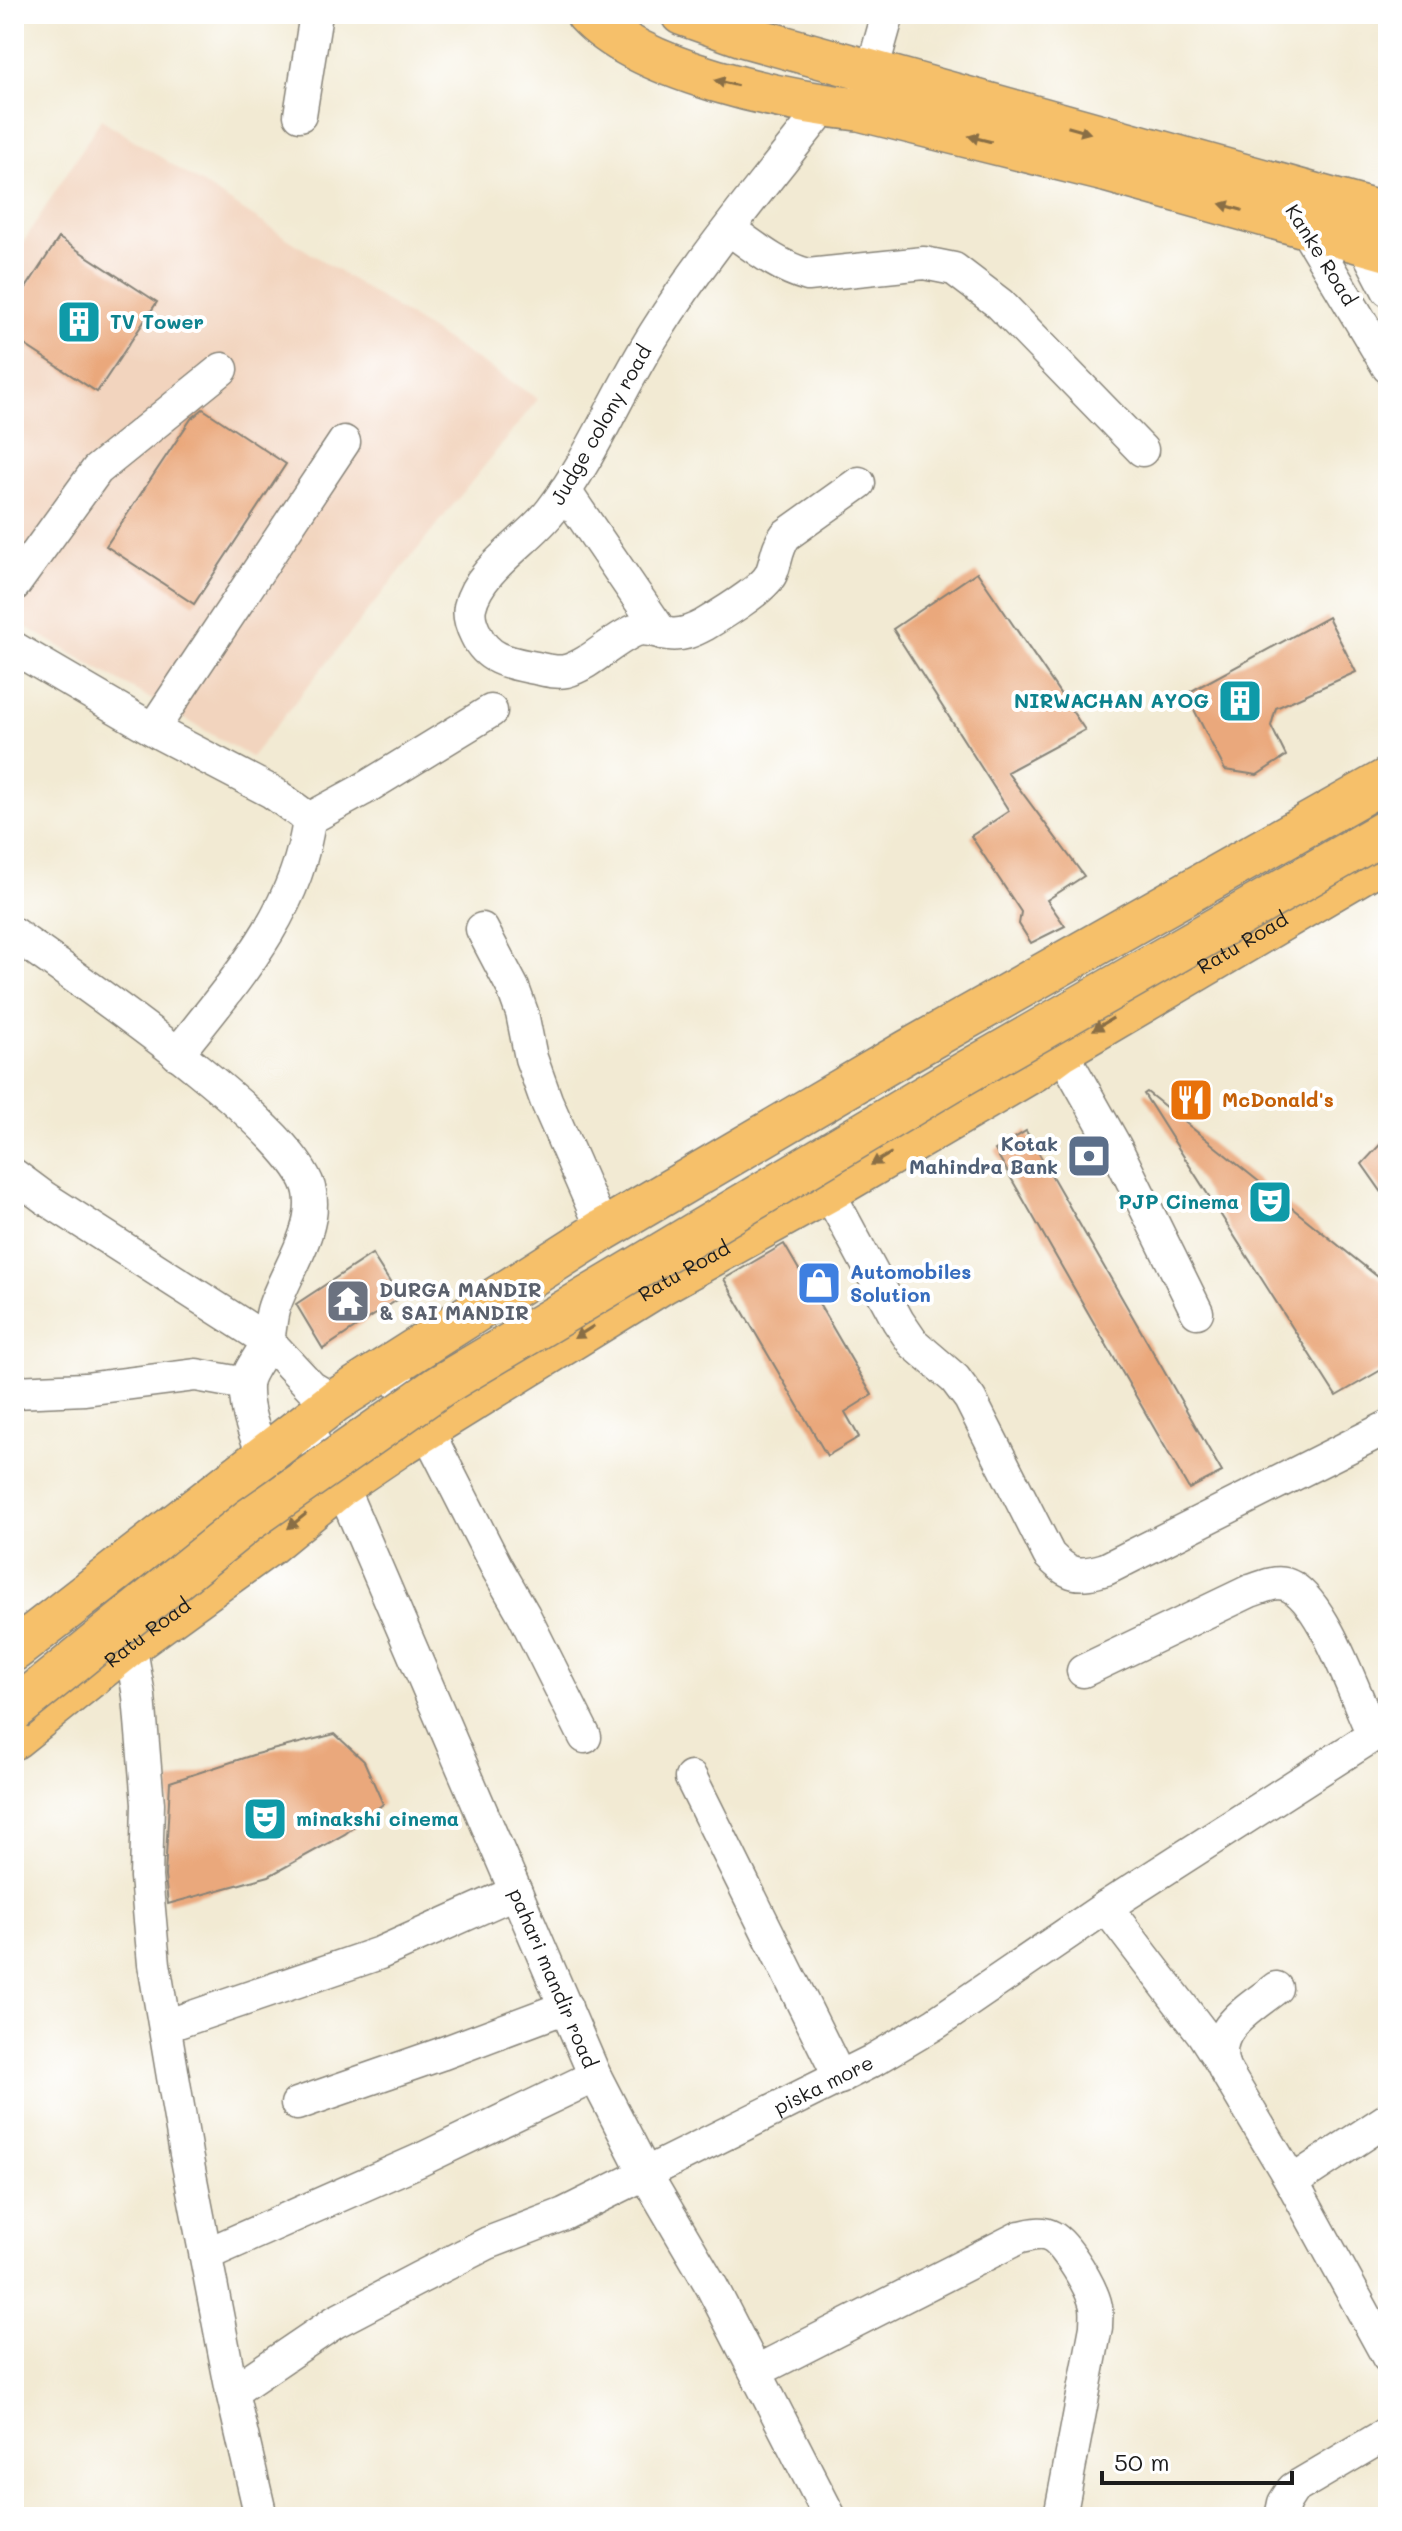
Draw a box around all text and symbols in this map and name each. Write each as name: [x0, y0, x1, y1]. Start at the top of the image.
one-way arrow: [714, 76, 739, 88]
one-way arrow: [1068, 124, 1092, 137]
one-way arrow: [967, 132, 992, 145]
street label: Kanke Road: [1280, 199, 1363, 310]
one-way arrow: [1218, 200, 1242, 213]
building icon: TV Tower: [55, 298, 103, 346]
place label: TV Tower: [110, 308, 204, 334]
street label: Judge colony road: [544, 340, 657, 509]
building icon: NIRWACHAN AYOG: [1216, 677, 1264, 725]
place label: NIRWACHAN AYOG: [1014, 687, 1209, 713]
street label: Ratu Road: [1192, 905, 1292, 979]
one-way arrow: [1092, 1017, 1114, 1031]
restaurant icon: McDonald's: [1167, 1076, 1215, 1124]
place label: McDonald's: [1222, 1086, 1334, 1112]
place label: Kotak Mahindra Bank: [909, 1130, 1058, 1179]
bank icon: Kotak Mahindra Bank: [1065, 1132, 1113, 1180]
one-way arrow: [870, 1151, 892, 1165]
theatre icon: PJP Cinema: [1246, 1178, 1294, 1226]
place label: PJP Cinema: [1118, 1188, 1239, 1214]
street label: Ratu Road: [633, 1234, 734, 1307]
place label: Automobiles Solution: [850, 1258, 971, 1307]
shop icon: Automobiles Solution: [795, 1259, 843, 1307]
place label: DURGA MANDIR & SAI MANDIR: [379, 1276, 541, 1325]
temple icon: DURGA MANDIR & SAI MANDIR: [324, 1277, 372, 1325]
one-way arrow: [573, 1324, 595, 1338]
one-way arrow: [287, 1512, 307, 1529]
street label: Ratu Road: [98, 1591, 195, 1673]
theatre icon: minakshi cinema: [241, 1795, 289, 1843]
place label: minakshi cinema: [296, 1805, 459, 1831]
street label: pahari mandir road: [504, 1884, 604, 2072]
street label: piska more: [769, 2048, 877, 2120]
scale bar: [1102, 2435, 1292, 2485]
text: 50 m: [1114, 2446, 1170, 2477]

